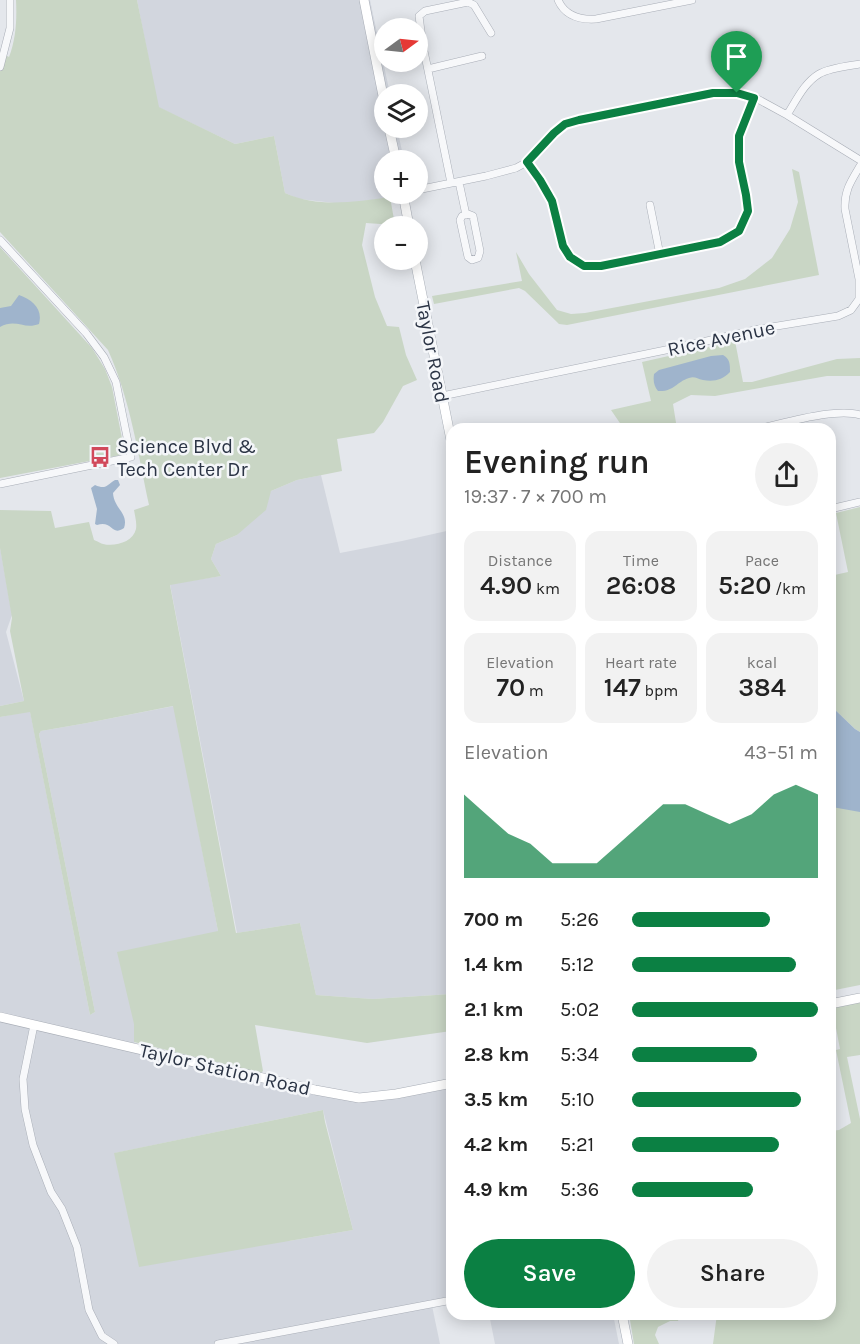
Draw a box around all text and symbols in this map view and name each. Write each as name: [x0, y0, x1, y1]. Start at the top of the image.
north arrow: [374, 18, 428, 72]
map controls: [374, 18, 428, 270]
pin: [711, 31, 762, 93]
icon: arrive: [720, 40, 753, 73]
button: layers: [374, 84, 428, 138]
button: +: [374, 150, 428, 204]
button: −: [374, 216, 428, 270]
street label: Taylor Road: [411, 299, 454, 405]
street label: Rice Avenue: [665, 316, 777, 361]
place label: Science Blvd & Tech Center Dr: [117, 435, 256, 481]
text: Evening run: [464, 443, 650, 481]
button: share: [755, 443, 818, 506]
bus stop icon: Science Blvd & Tech Center Dr: [88, 445, 112, 469]
text: 19:37 · 7 × 700 m: [464, 485, 607, 508]
text: Distance: [488, 551, 552, 570]
text: Time: [623, 551, 659, 570]
text: Pace: [745, 551, 779, 570]
text: 4.90: [480, 570, 532, 601]
text: 26:08: [606, 570, 676, 601]
text: 5:20: [718, 570, 771, 601]
text: km: [532, 579, 560, 598]
text: /km: [771, 579, 806, 598]
text: Elevation: [486, 653, 554, 672]
text: Heart rate: [605, 653, 677, 672]
text: kcal: [747, 653, 777, 672]
text: 70: [496, 672, 525, 703]
text: 147: [604, 672, 641, 703]
text: 384: [738, 672, 786, 703]
text: m: [525, 681, 544, 700]
text: bpm: [641, 681, 678, 700]
text: Elevation: [464, 741, 549, 764]
text: 43–51 m: [744, 741, 818, 764]
text: 700 m: [464, 908, 523, 931]
text: 5:26: [560, 908, 599, 931]
text: 1.4 km: [464, 953, 523, 976]
text: 5:12: [560, 953, 594, 976]
text: 2.1 km: [464, 998, 523, 1021]
text: 5:02: [560, 998, 599, 1021]
street label: Taylor Station Road: [137, 1039, 313, 1100]
text: 2.8 km: [464, 1043, 529, 1066]
text: 5:34: [560, 1043, 599, 1066]
text: 3.5 km: [464, 1088, 528, 1111]
text: 5:10: [560, 1088, 594, 1111]
text: 4.2 km: [464, 1133, 528, 1156]
text: 5:21: [560, 1133, 594, 1156]
text: 4.9 km: [464, 1178, 528, 1201]
text: 5:36: [560, 1178, 599, 1201]
button: Save: [464, 1239, 635, 1308]
button: Share: [647, 1239, 818, 1308]

